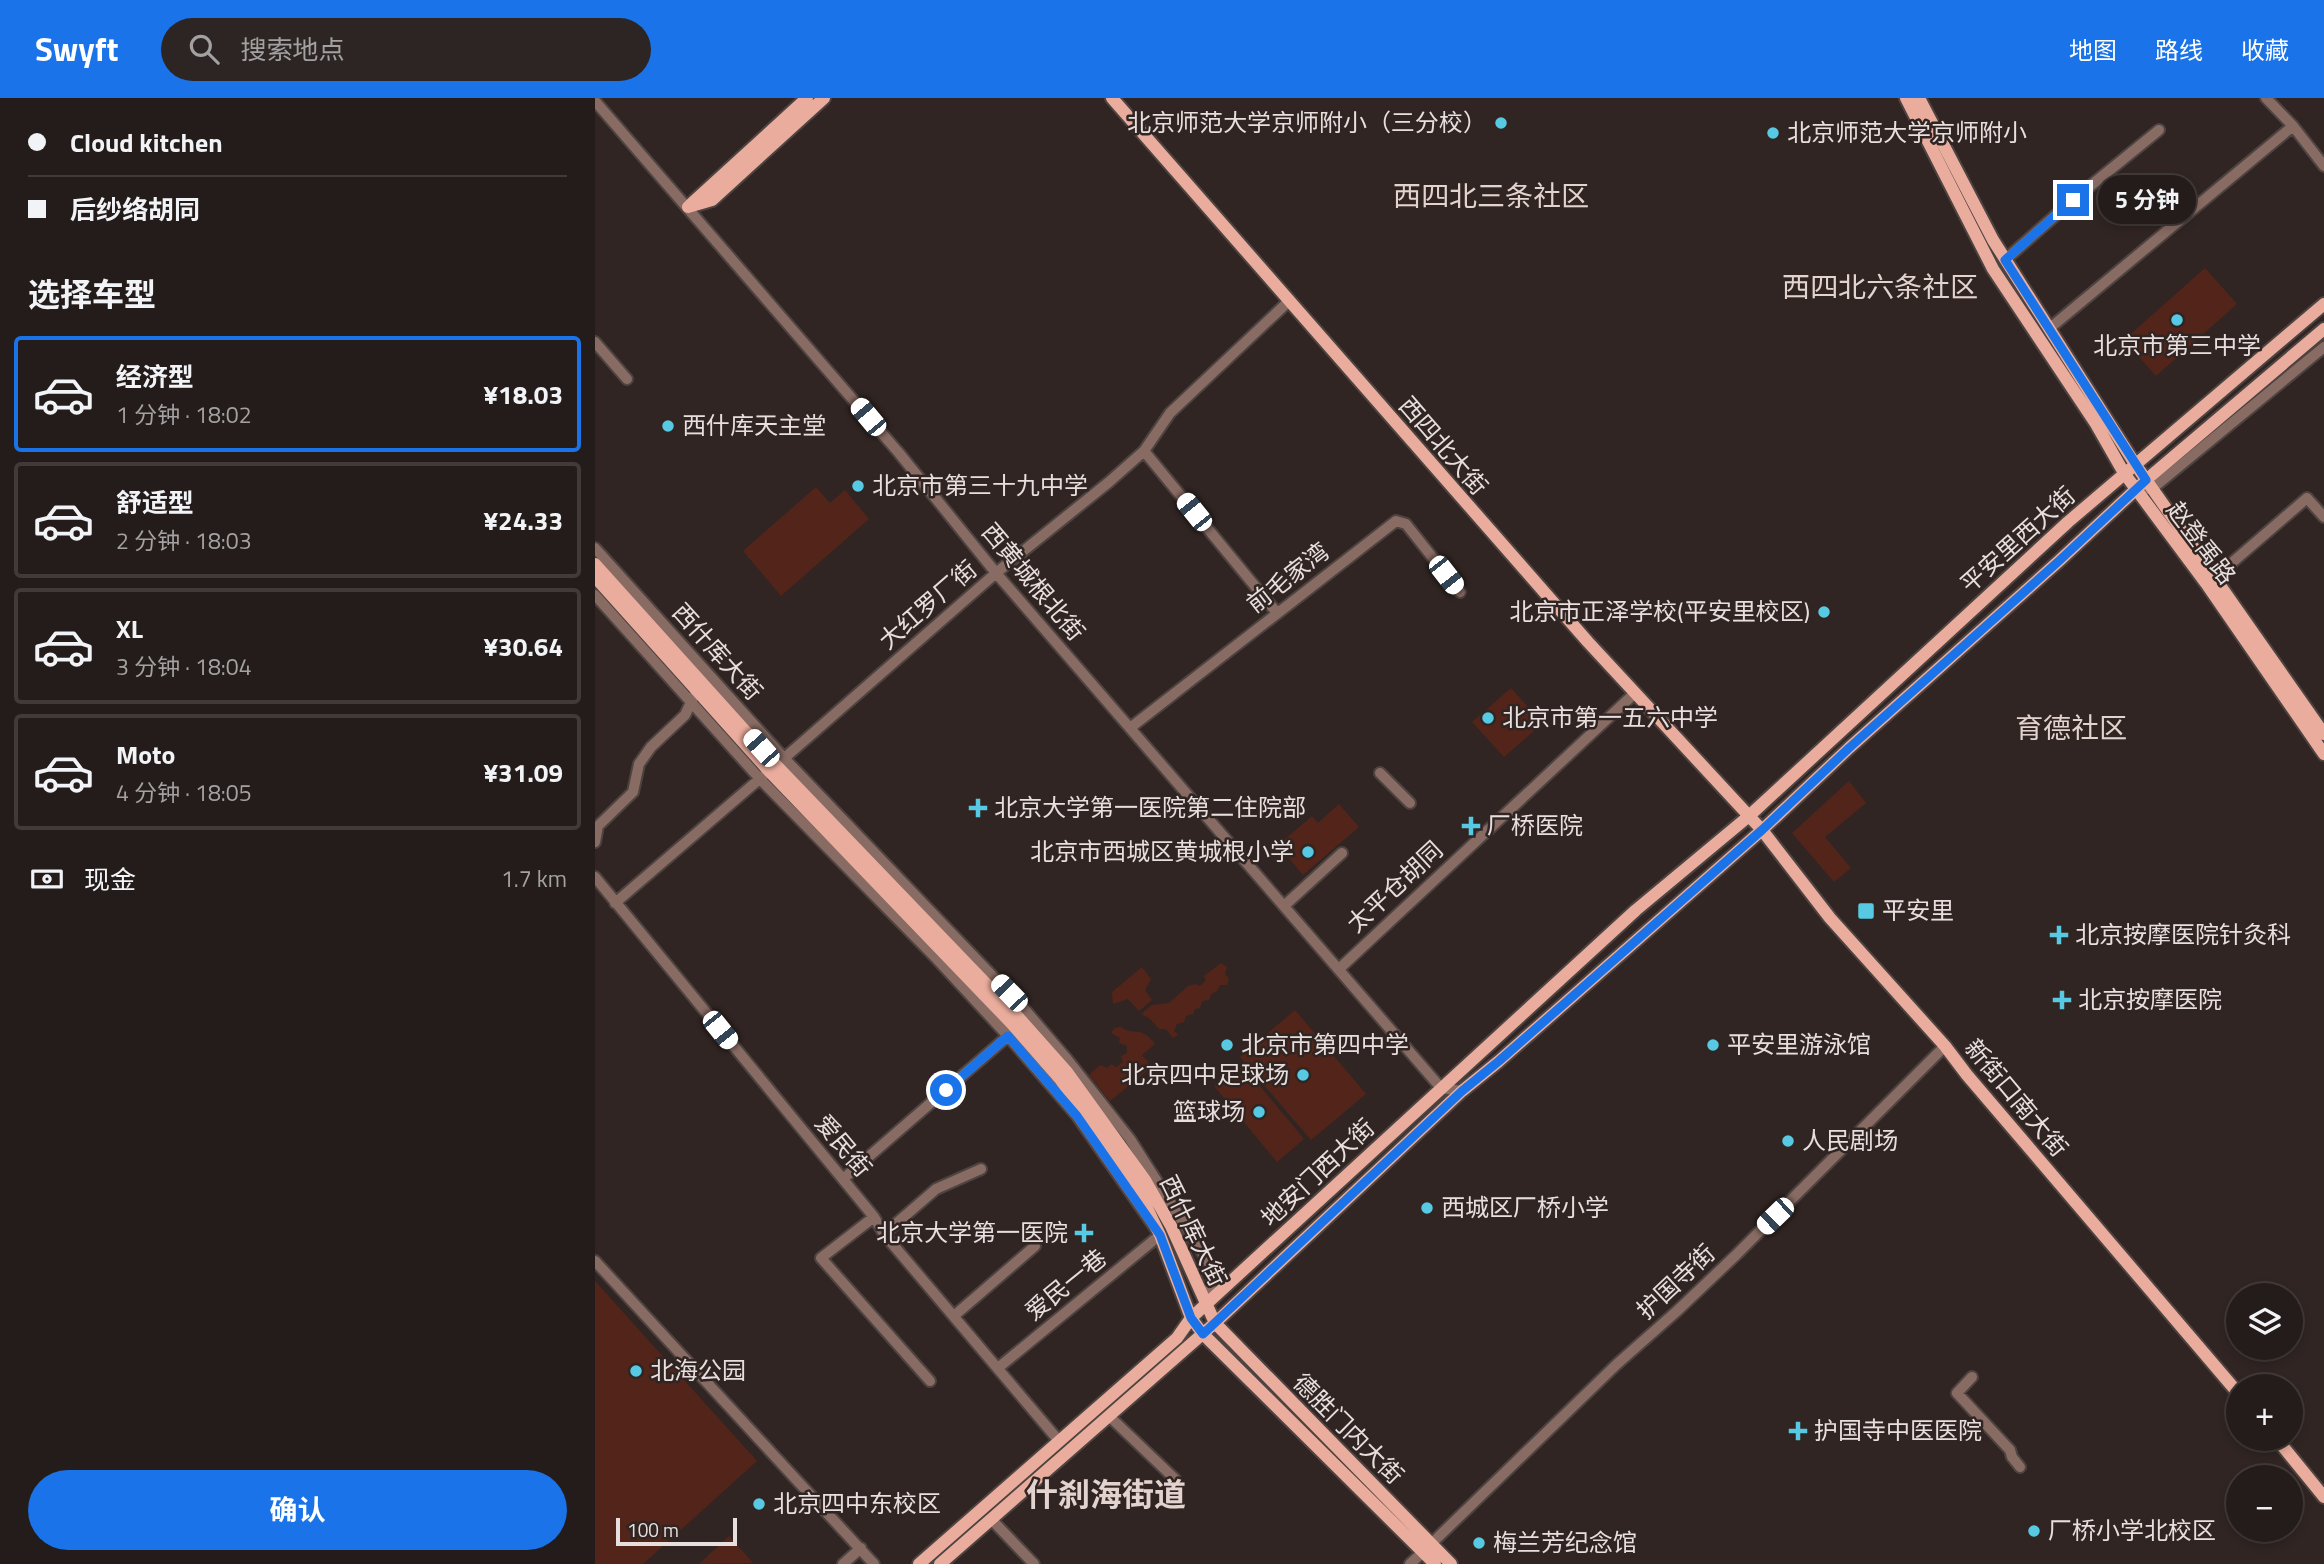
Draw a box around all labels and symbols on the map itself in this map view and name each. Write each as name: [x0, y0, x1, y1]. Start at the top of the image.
place label: 北京师范大学京师附小（三分校）: [1127, 104, 1487, 140]
place label: 北京师范大学京师附小: [1787, 114, 2027, 150]
marker: 北京师范大学京师附小（三分校）: [1493, 115, 1509, 131]
marker: 北京师范大学京师附小: [1765, 125, 1781, 141]
district label: 西四北三条社区: [1393, 174, 1589, 217]
callout: 5 分钟: [2097, 176, 2195, 224]
route end: [2057, 184, 2089, 216]
district label: 西四北六条社区: [1782, 265, 1978, 308]
marker: 北京市第三中学: [2169, 312, 2185, 328]
place label: 北京市第三中学: [2093, 327, 2261, 363]
street label: 西四北大街: [1391, 388, 1497, 502]
car: [847, 394, 890, 440]
place label: 西什库天主堂: [682, 407, 826, 443]
marker: 西什库天主堂: [660, 418, 676, 434]
place label: 北京市第三十九中学: [872, 467, 1088, 503]
marker: 北京市第三十九中学: [850, 478, 866, 494]
street label: 平安里西大街: [1952, 478, 2083, 601]
car: [1173, 489, 1216, 535]
street label: 赵登禹路: [2159, 493, 2245, 592]
street label: 西黄城根北街: [974, 515, 1094, 648]
street label: 前毛家湾: [1238, 533, 1336, 621]
street label: 大红罗厂街: [870, 551, 984, 657]
car: [1425, 552, 1468, 598]
place label: 北京市正泽学校(平安里校区): [1509, 593, 1810, 629]
street label: 西什库大街: [664, 595, 771, 708]
marker: 北京市正泽学校(平安里校区): [1816, 604, 1832, 620]
place label: 北京市第一五六中学: [1502, 699, 1718, 735]
district label: 育德社区: [2015, 706, 2127, 749]
marker: 北京市第一五六中学: [1480, 710, 1496, 726]
car: [740, 725, 783, 771]
place label: 北京大学第一医院第二住院部: [994, 789, 1306, 825]
marker: 北京大学第一医院第二住院部: [968, 798, 988, 818]
place label: 厂桥医院: [1487, 807, 1583, 843]
marker: 厂桥医院: [1461, 816, 1481, 836]
street label: 太平仓胡同: [1338, 832, 1450, 940]
place label: 北京市西城区黄城根小学: [1030, 833, 1294, 869]
marker: 北京市西城区黄城根小学: [1300, 844, 1316, 860]
place label: 平安里: [1882, 892, 1954, 928]
marker: 平安里: [1856, 901, 1876, 921]
place label: 北京按摩医院针灸科: [2075, 916, 2291, 952]
marker: 北京按摩医院针灸科: [2049, 925, 2069, 945]
car: [987, 971, 1032, 1015]
place label: 北京按摩医院: [2078, 981, 2222, 1017]
marker: 北京按摩医院: [2052, 990, 2072, 1010]
car: [699, 1007, 742, 1053]
place label: 北京市第四中学: [1241, 1026, 1409, 1062]
place label: 平安里游泳馆: [1727, 1026, 1871, 1062]
street label: 新街口南大街: [1957, 1031, 2077, 1164]
marker: 北京市第四中学: [1219, 1037, 1235, 1053]
marker: 平安里游泳馆: [1705, 1037, 1721, 1053]
place label: 北京四中足球场: [1121, 1056, 1289, 1092]
marker: 北京四中足球场: [1295, 1067, 1311, 1083]
route start: [930, 1074, 962, 1106]
place label: 篮球场: [1173, 1093, 1245, 1129]
marker: 篮球场: [1251, 1104, 1267, 1120]
street label: 爱民街: [807, 1106, 881, 1185]
street label: 地安门西大街: [1252, 1110, 1382, 1235]
place label: 人民剧场: [1802, 1122, 1898, 1158]
marker: 人民剧场: [1780, 1133, 1796, 1149]
street label: 西什库大街: [1151, 1169, 1236, 1292]
place label: 西城区厂桥小学: [1441, 1189, 1609, 1225]
car: [1753, 1194, 1798, 1238]
marker: 西城区厂桥小学: [1419, 1200, 1435, 1216]
place label: 北京大学第一医院: [876, 1214, 1068, 1250]
marker: 北京大学第一医院: [1074, 1223, 1094, 1243]
street label: 护国寺街: [1628, 1235, 1723, 1327]
street label: 爱民一巷: [1017, 1240, 1114, 1328]
place label: 北海公园: [650, 1352, 746, 1388]
marker: 北海公园: [628, 1363, 644, 1379]
street label: 德胜门内大街: [1285, 1365, 1412, 1492]
place label: 护国寺中医医院: [1814, 1412, 1982, 1448]
marker: 护国寺中医医院: [1788, 1421, 1808, 1441]
district label: 什刹海街道: [1026, 1470, 1186, 1518]
place label: 北京四中东校区: [773, 1485, 941, 1521]
marker: 北京四中东校区: [751, 1496, 767, 1512]
place label: 厂桥小学北校区: [2048, 1512, 2216, 1548]
scale bar: [616, 1515, 737, 1547]
marker: 厂桥小学北校区: [2026, 1523, 2042, 1539]
place label: 梅兰芳纪念馆: [1493, 1524, 1637, 1560]
marker: 梅兰芳纪念馆: [1471, 1535, 1487, 1551]

